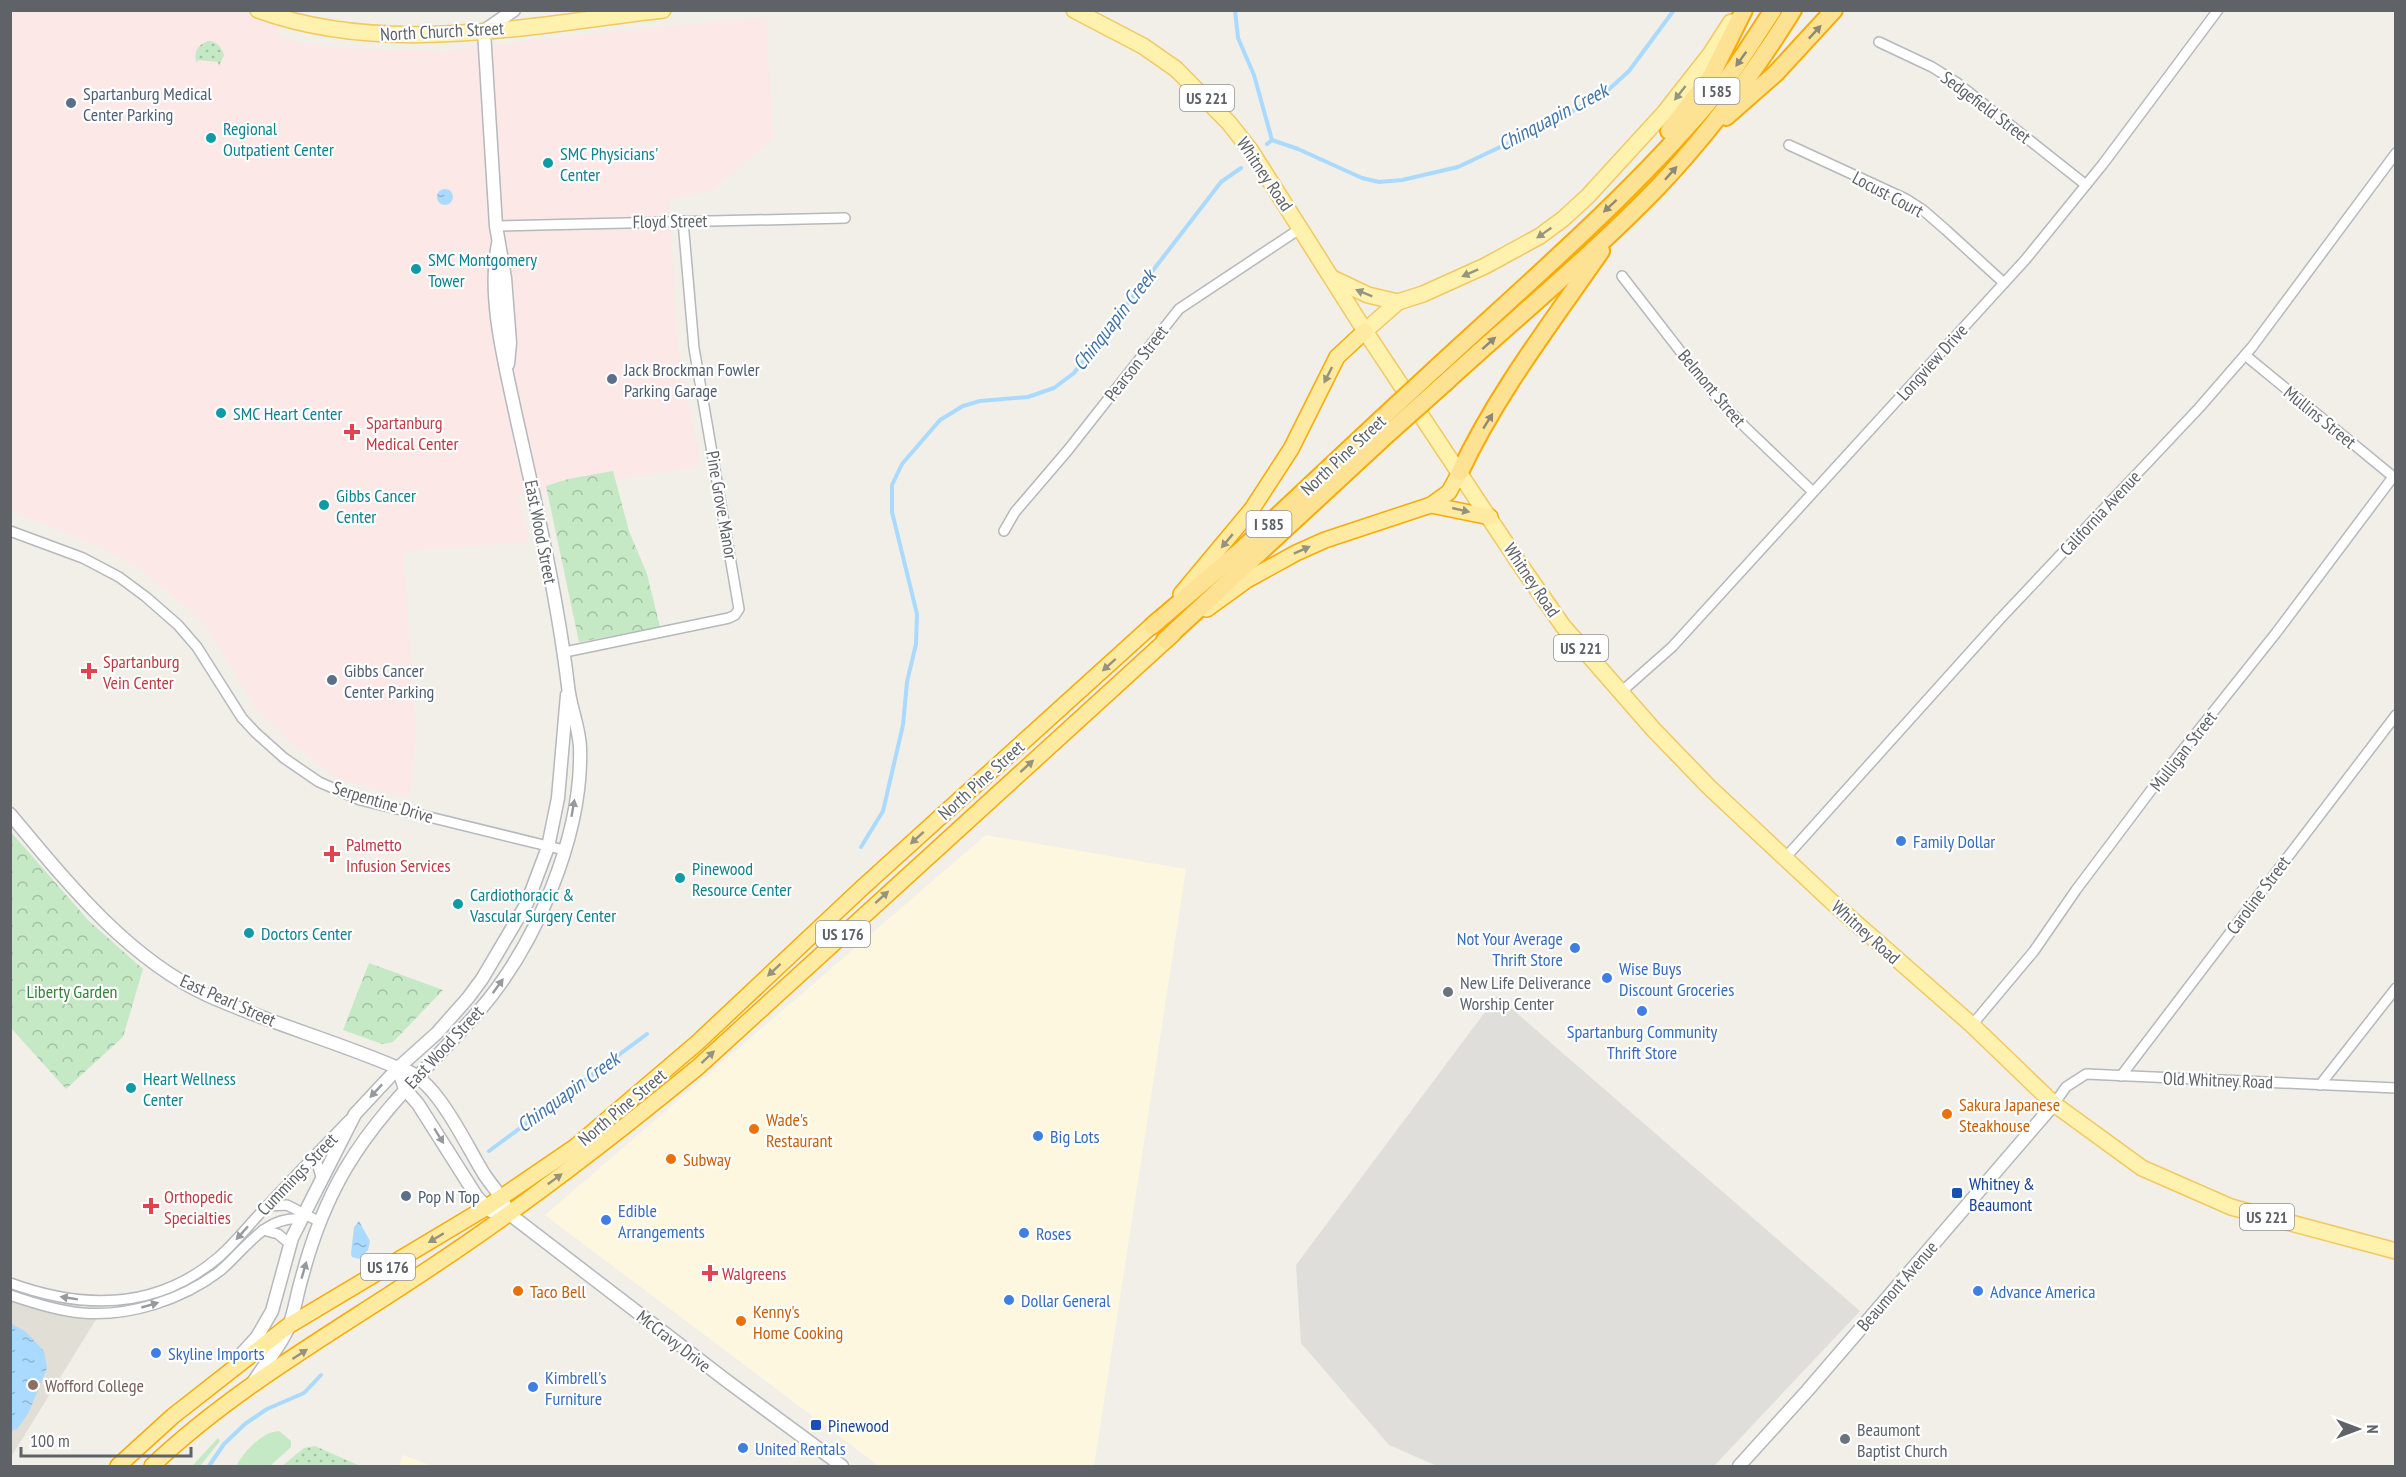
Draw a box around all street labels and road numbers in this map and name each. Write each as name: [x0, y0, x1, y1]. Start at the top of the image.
street label: North Church Street: [380, 16, 504, 46]
street label: Sedgefield Street: [1937, 66, 2035, 148]
road number: I 585: [1694, 78, 1740, 104]
road number: US 221: [1180, 85, 1234, 111]
street label: Whitney Road: [1232, 132, 1298, 216]
street label: Locust Court: [1849, 166, 1928, 222]
street label: Floyd Street: [632, 209, 708, 233]
street label: Longview Drive: [1892, 319, 1972, 405]
street label: Pearson Street: [1099, 320, 1173, 406]
street label: Belmont Street: [1673, 345, 1751, 431]
street label: Mullins Street: [2279, 381, 2361, 453]
street label: North Pine Street: [1296, 410, 1390, 500]
street label: Pine Grove Manor: [701, 449, 743, 561]
street label: California Avenue: [2055, 466, 2145, 560]
street label: East Wood Street: [520, 478, 562, 586]
road number: I 585: [1246, 511, 1292, 537]
street label: Whitney Road: [1499, 538, 1565, 622]
road number: US 221: [1554, 635, 1608, 661]
street label: Mulligan Street: [2145, 706, 2221, 796]
street label: North Pine Street: [933, 735, 1029, 825]
street label: Serpentine Drive: [330, 776, 436, 828]
street label: Caroline Street: [2221, 851, 2295, 939]
street label: Whitney Road: [1827, 895, 1905, 969]
road number: US 176: [816, 921, 870, 947]
street label: East Pearl Street: [177, 969, 279, 1031]
street label: East Wood Street: [400, 1001, 488, 1093]
street label: North Pine Street: [573, 1063, 671, 1151]
street label: Old Whitney Road: [2163, 1067, 2273, 1093]
street label: Cummings Street: [252, 1128, 342, 1220]
road number: US 221: [2240, 1204, 2294, 1230]
street label: Beaumont Avenue: [1852, 1236, 1942, 1336]
road number: US 176: [361, 1254, 415, 1280]
street label: McCravy Drive: [632, 1305, 716, 1377]

